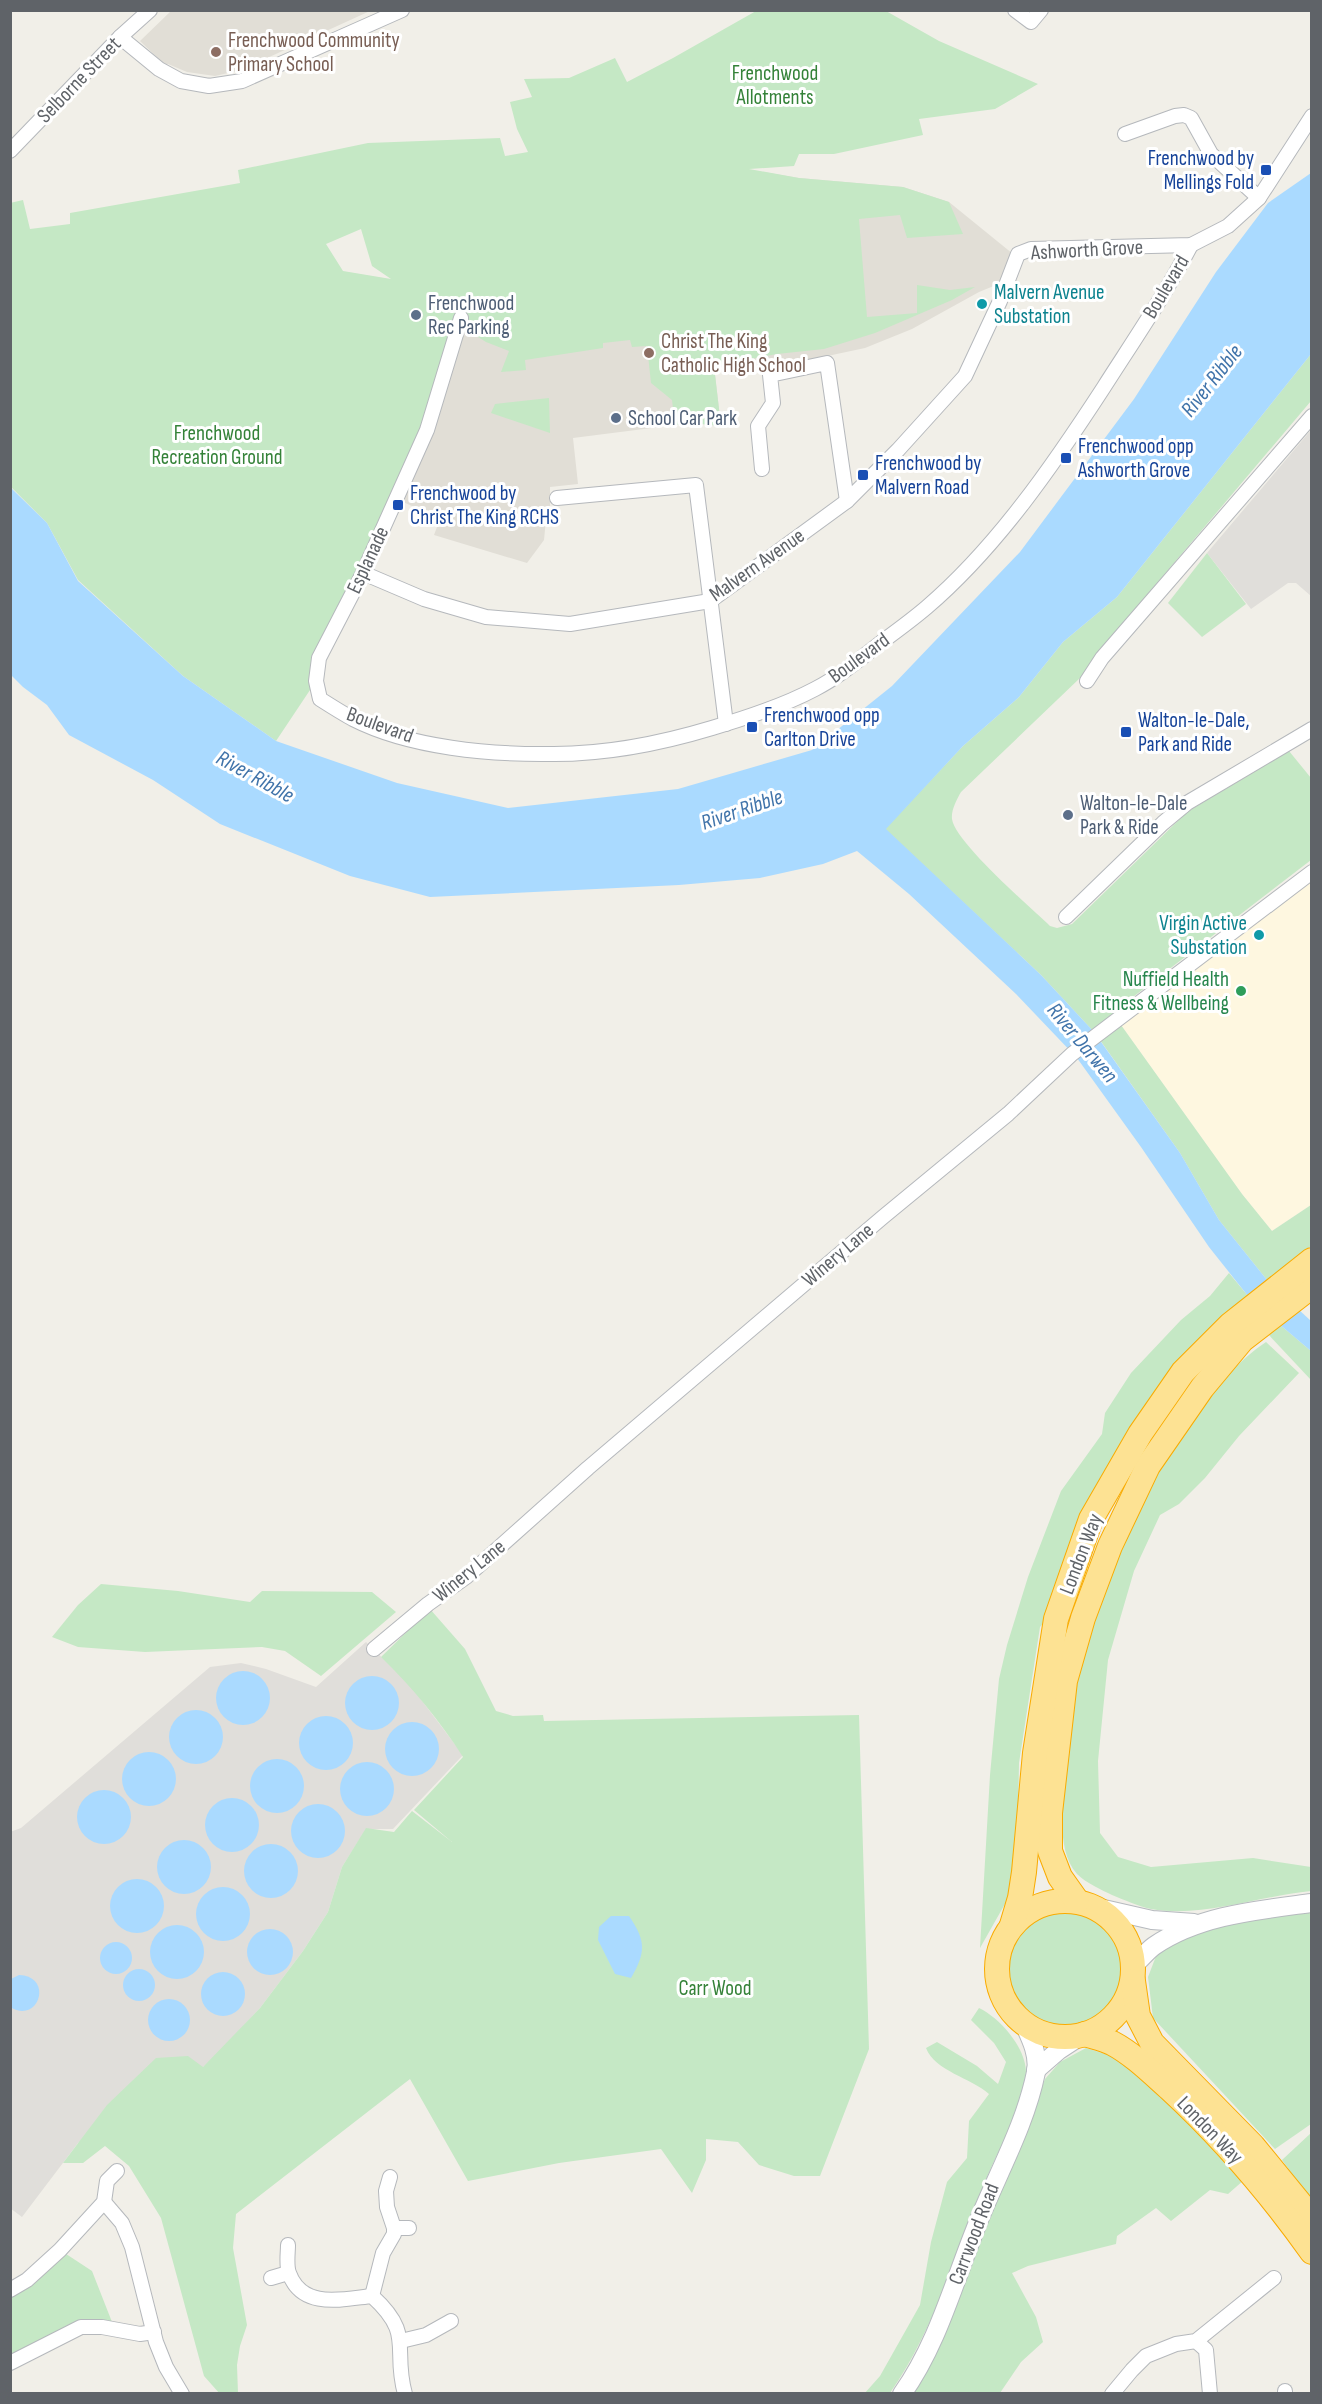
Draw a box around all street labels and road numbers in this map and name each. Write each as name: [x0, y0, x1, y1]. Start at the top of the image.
street label: Selborne Street: [32, 32, 126, 128]
street label: Ashworth Grove: [1029, 235, 1144, 265]
street label: Boulevard: [1137, 251, 1195, 323]
street label: Esplanade: [342, 522, 394, 598]
street label: Malvern Avenue: [705, 523, 809, 607]
street label: Boulevard: [824, 627, 894, 689]
street label: Boulevard: [343, 701, 417, 749]
street label: Winery Lane: [797, 1218, 879, 1292]
street label: London Way: [1054, 1510, 1108, 1598]
street label: Winery Lane: [428, 1534, 510, 1608]
street label: London Way: [1172, 2091, 1248, 2169]
street label: Carrwood Road: [943, 2180, 1005, 2288]

